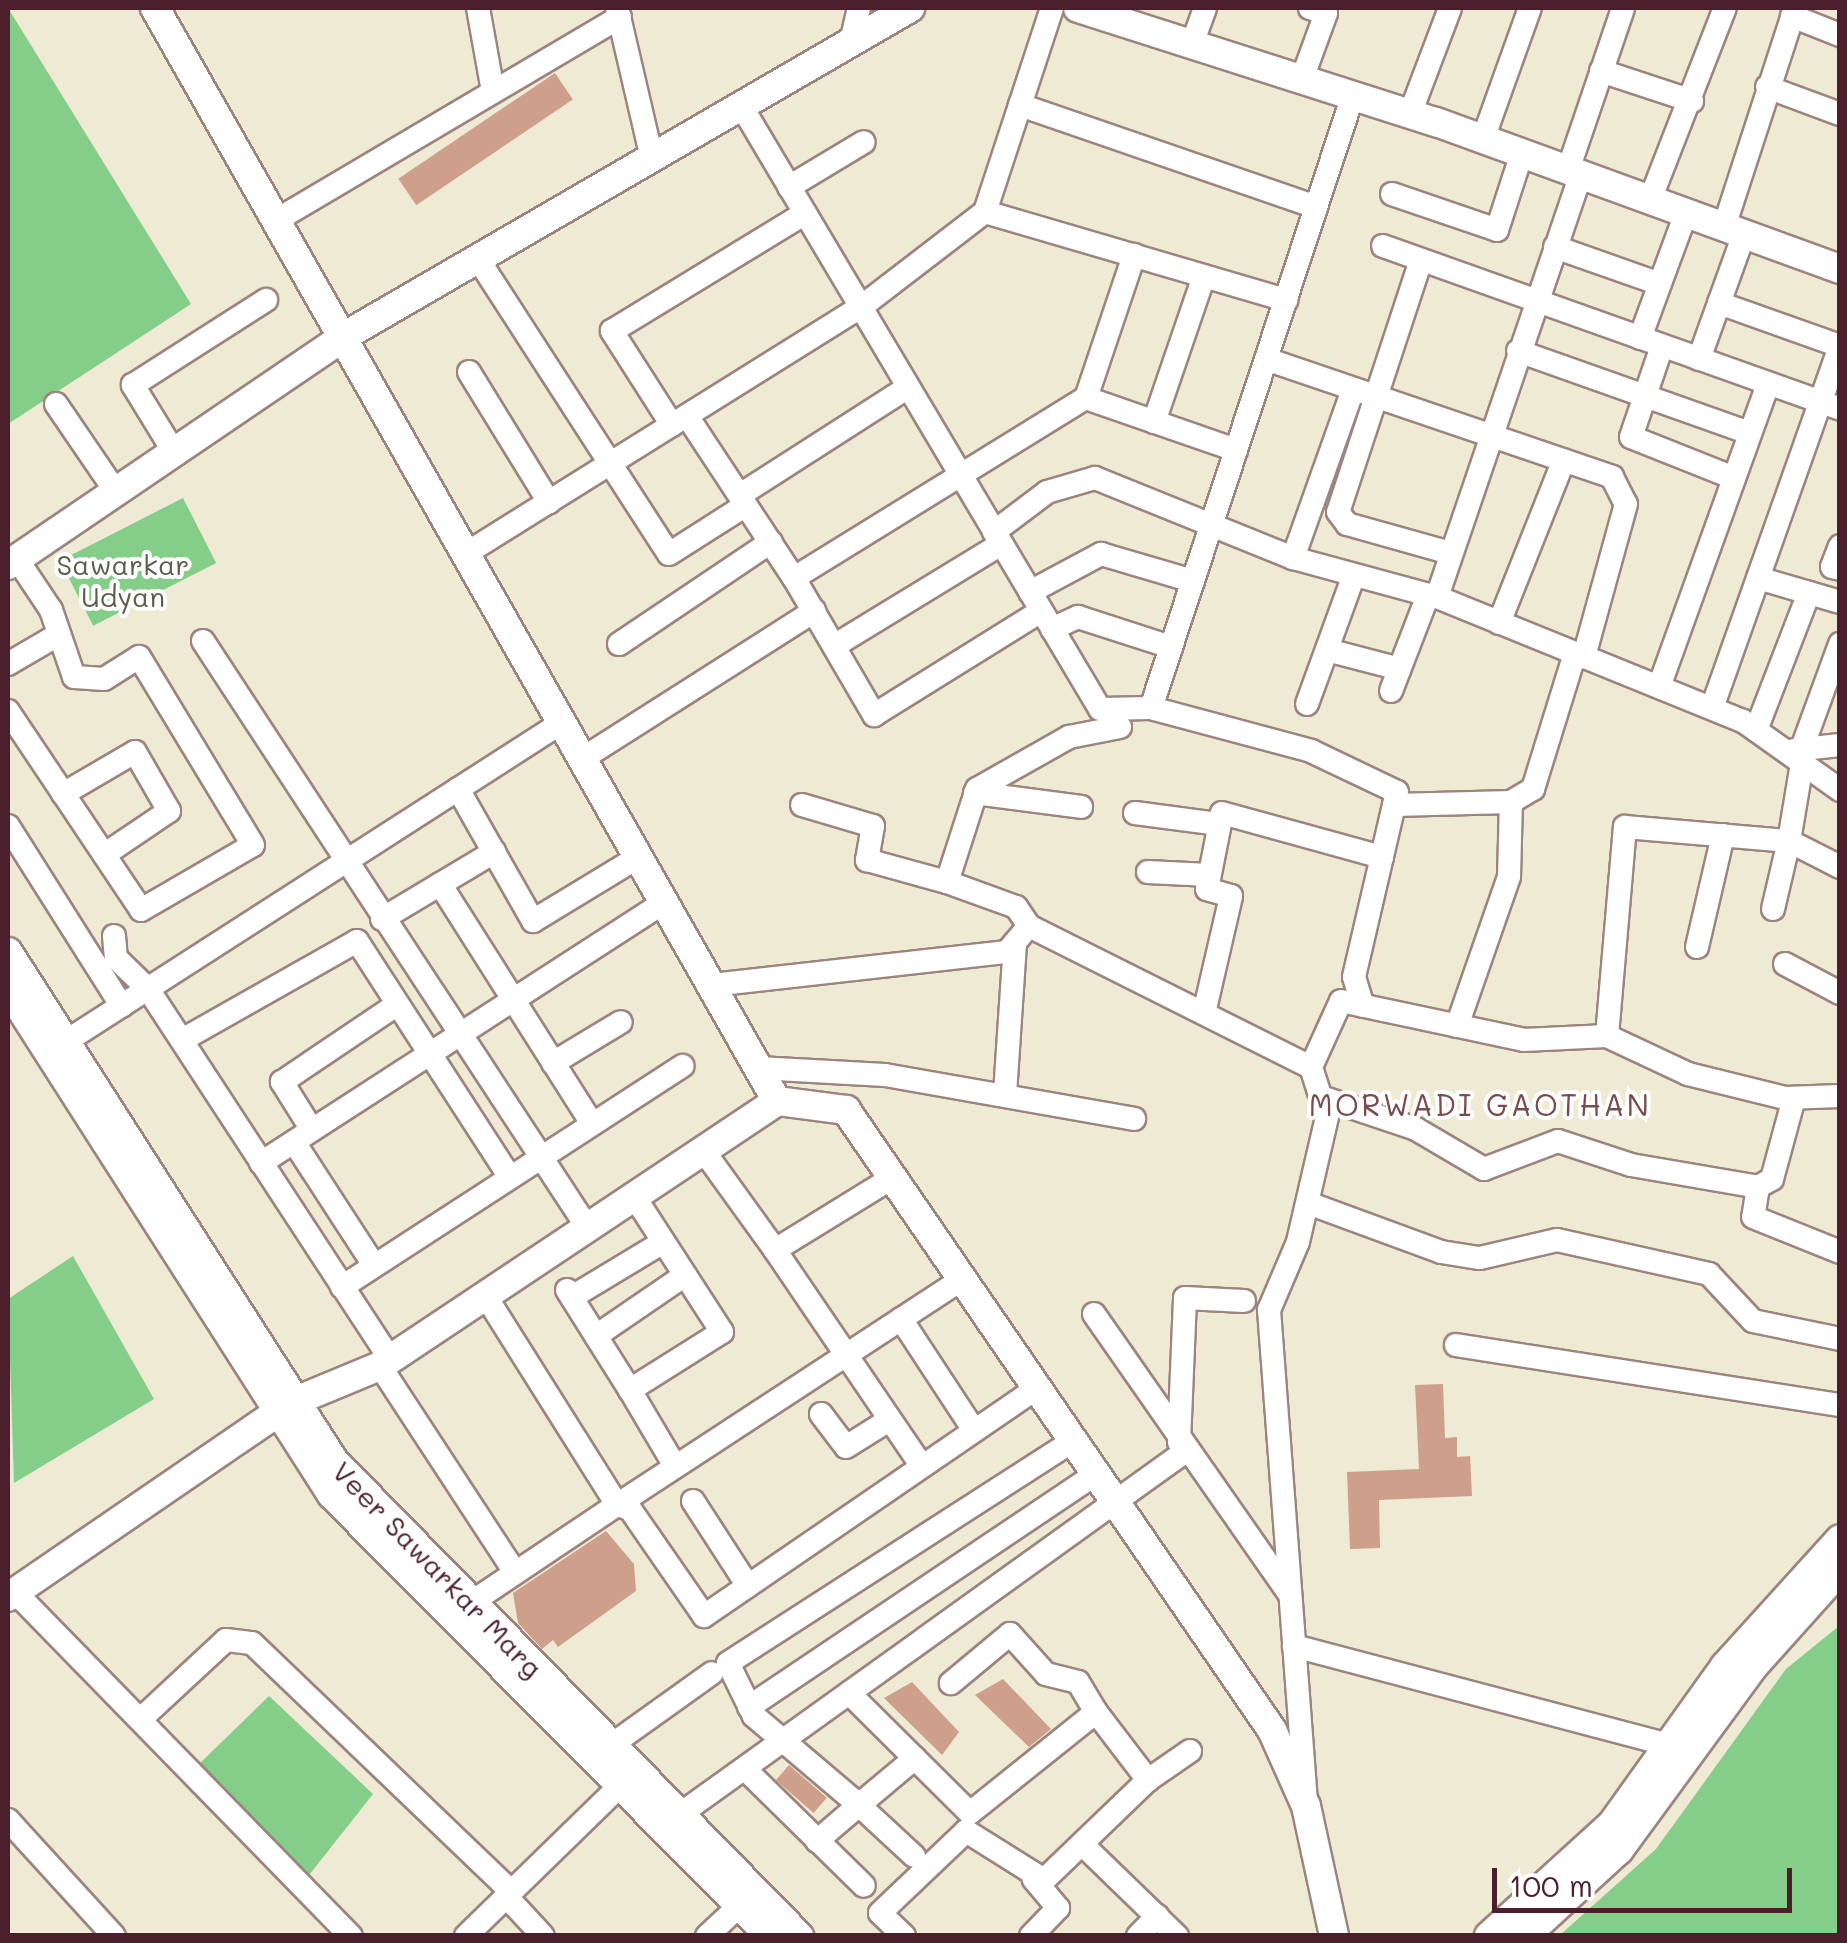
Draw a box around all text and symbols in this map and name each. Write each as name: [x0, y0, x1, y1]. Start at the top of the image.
park label: Sawarkar Udyan: [57, 547, 189, 613]
district label: MORWADI GAOTHAN: [1309, 1086, 1651, 1122]
street label: Veer Sawarkar Marg: [326, 1454, 550, 1684]
scale bar: [1497, 1848, 1797, 1910]
text: 100 m: [1509, 1865, 1593, 1905]

